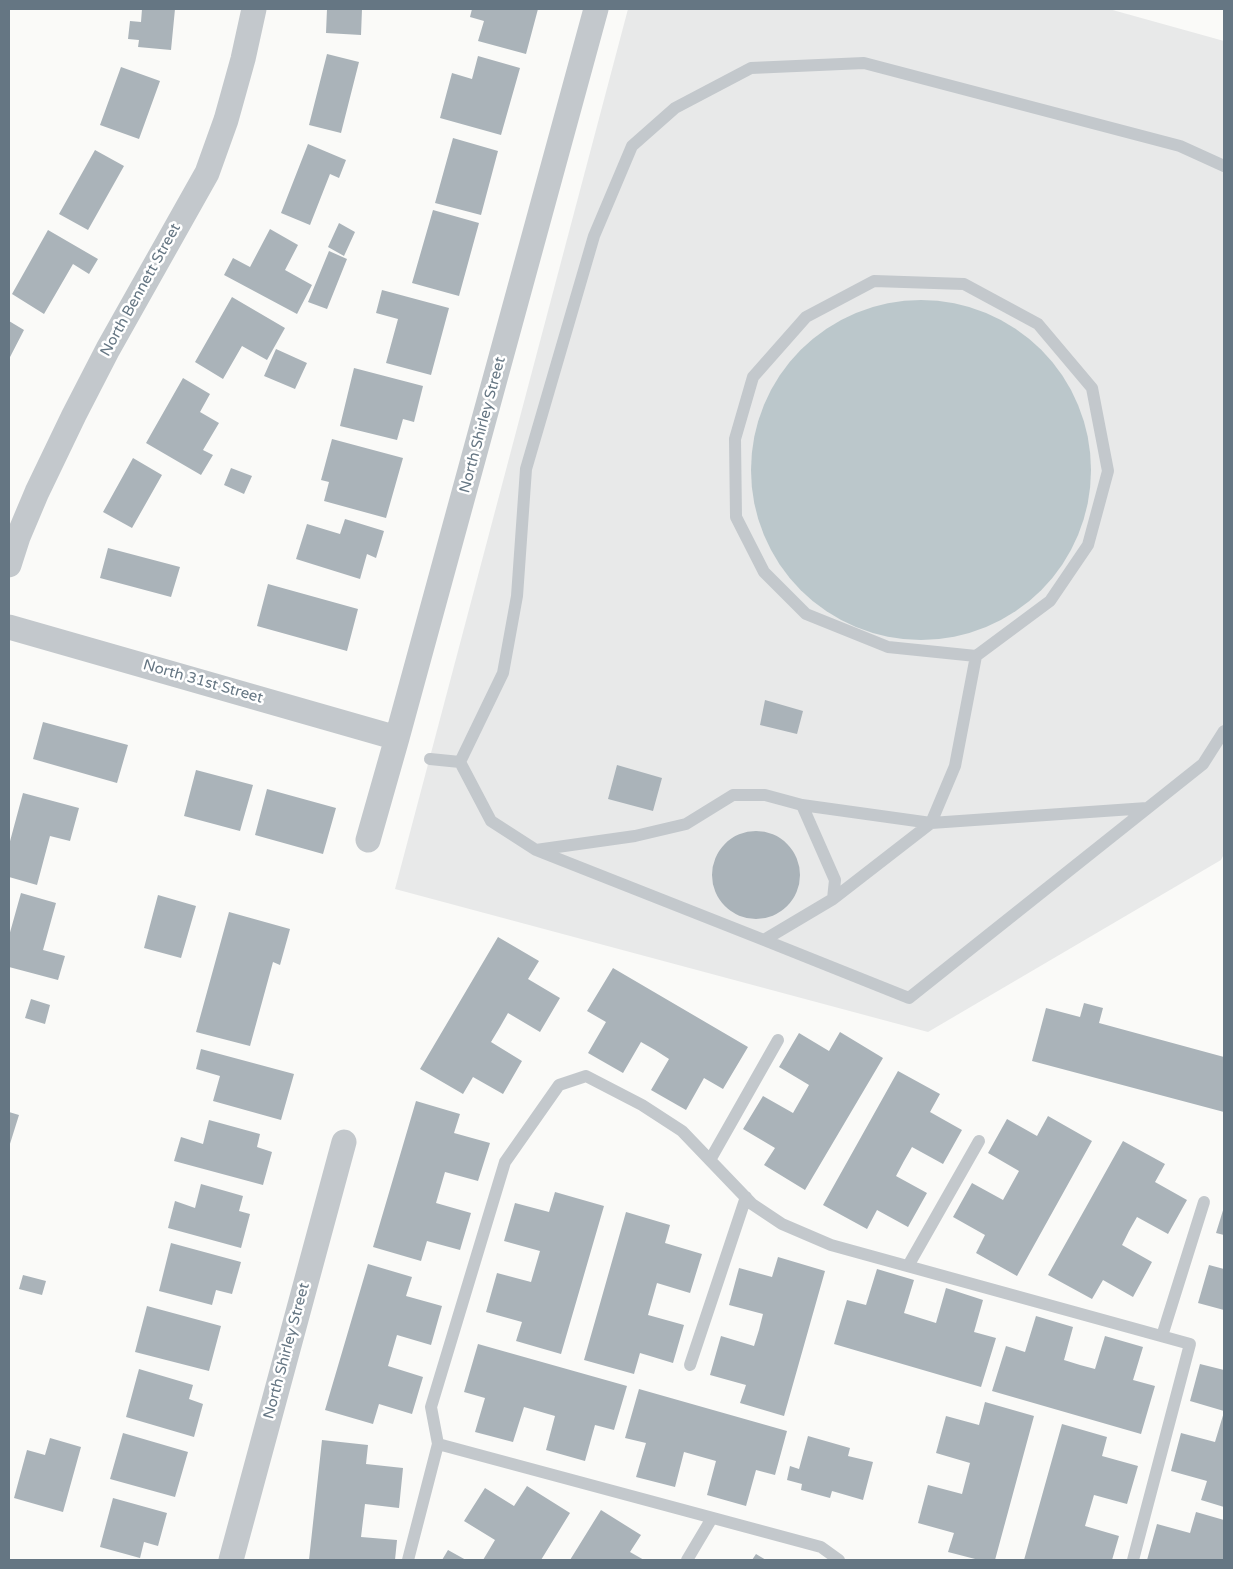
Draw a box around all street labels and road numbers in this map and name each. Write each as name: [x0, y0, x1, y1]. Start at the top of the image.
street label: North Bennett Street: [97, 220, 185, 360]
street label: North Shirley Street: [456, 355, 510, 495]
street label: North 31st Street: [141, 656, 265, 708]
street label: North Shirley Street: [260, 1281, 314, 1421]

